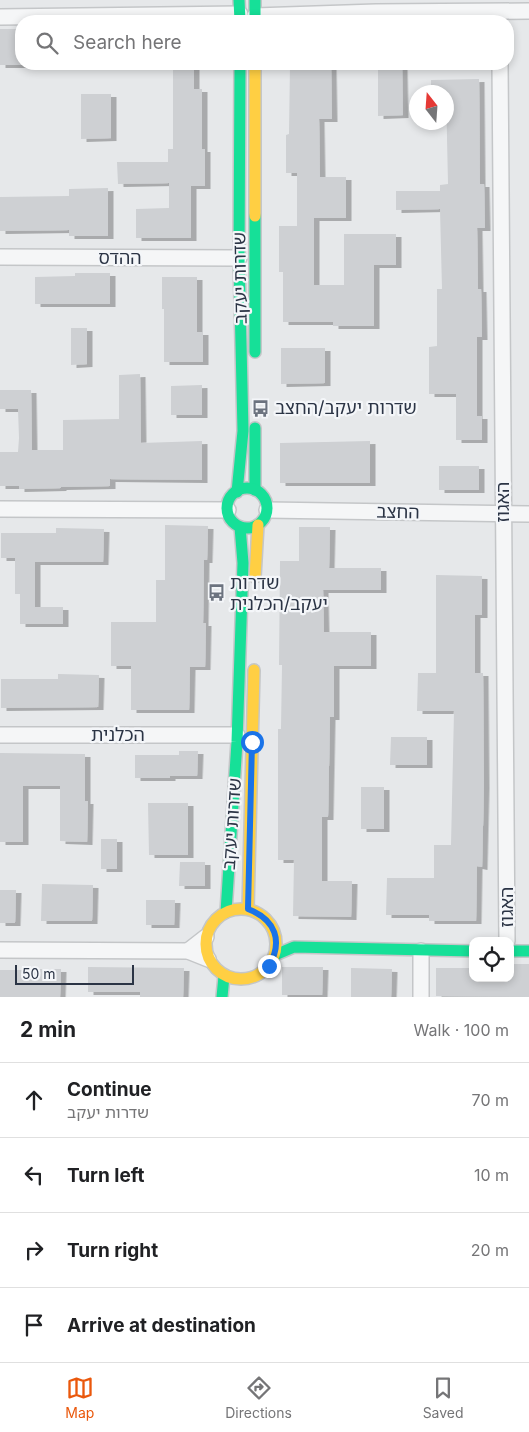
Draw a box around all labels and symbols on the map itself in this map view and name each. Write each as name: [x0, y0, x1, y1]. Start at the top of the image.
north arrow: [409, 85, 454, 130]
street label: שדרות יעקב: [228, 232, 251, 324]
street label: ההדס: [98, 247, 142, 268]
place label: שדרות יעקב/החצב: [275, 397, 417, 418]
bus stop icon: שדרות יעקב/החצב: [251, 398, 271, 418]
street label: האגוז: [492, 482, 513, 522]
street label: החצב: [376, 501, 420, 522]
place label: שדרות יעקב/הכלנית: [230, 572, 328, 614]
bus stop icon: שדרות יעקב/הכלנית: [206, 583, 226, 603]
street label: הכלנית: [91, 724, 145, 745]
route start: [241, 731, 264, 754]
street label: שדרות יעקב: [218, 777, 245, 871]
street label: האגוז: [496, 887, 517, 927]
route end: [258, 955, 281, 978]
scale bar: [15, 962, 134, 985]

